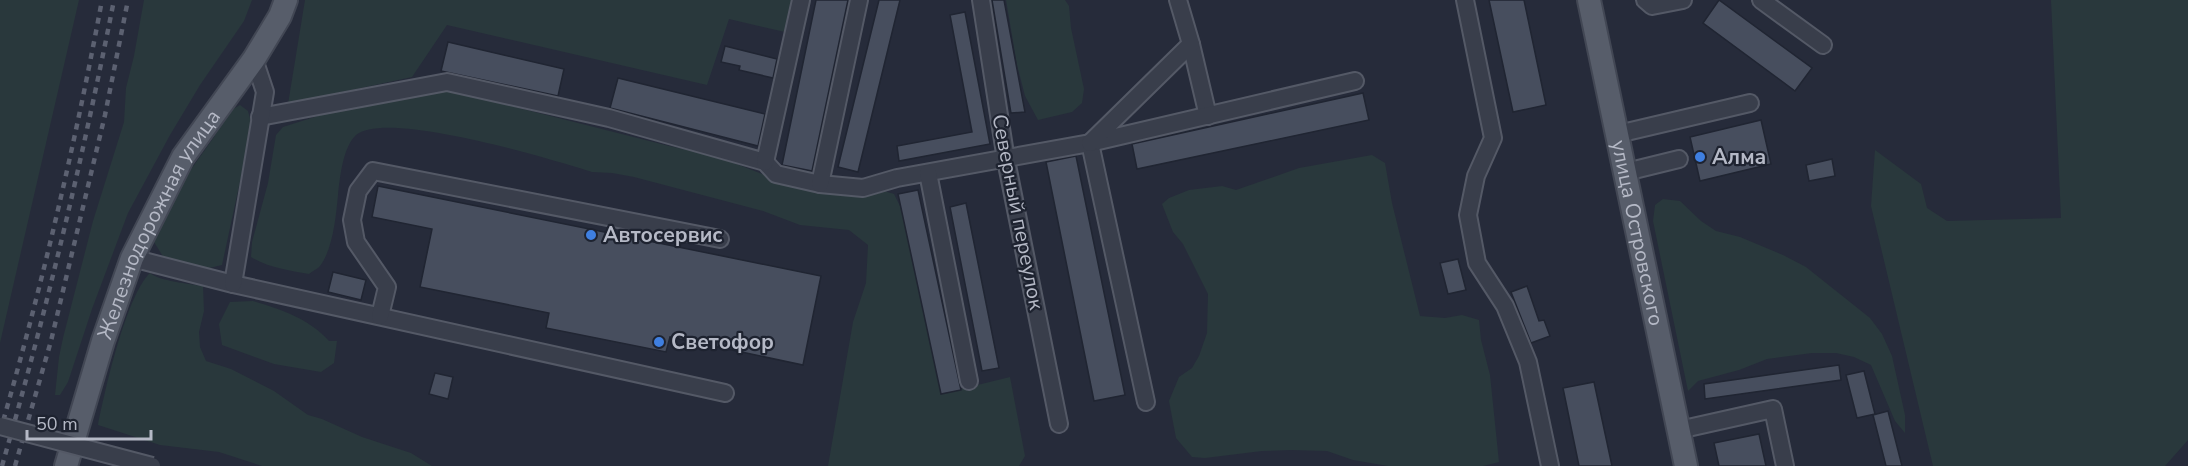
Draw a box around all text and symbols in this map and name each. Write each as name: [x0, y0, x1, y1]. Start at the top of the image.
street label: Железнодорожная улица: [91, 104, 227, 343]
street label: Северный переулок: [985, 112, 1051, 313]
street label: улица Островского: [1605, 138, 1670, 328]
place label: Алма: [1712, 143, 1766, 171]
marker: Алма: [1693, 150, 1707, 164]
place label: Автосервис: [603, 221, 723, 249]
marker: Автосервис: [584, 228, 598, 242]
place label: Светофор: [671, 328, 774, 356]
marker: Светофор: [652, 335, 666, 349]
scale bar: [27, 403, 152, 441]
text: 50 m: [36, 412, 78, 436]

